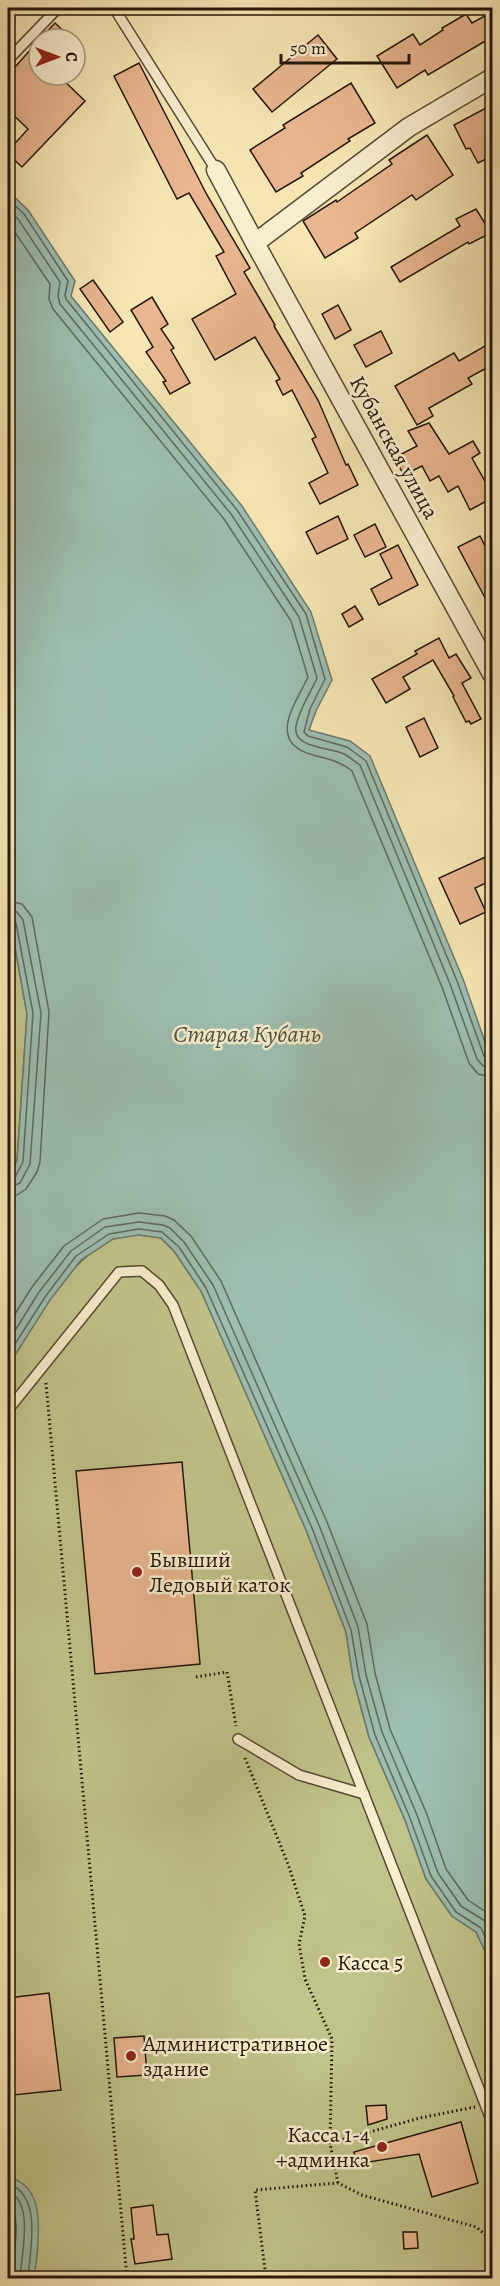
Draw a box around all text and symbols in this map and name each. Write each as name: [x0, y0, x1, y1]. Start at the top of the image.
north arrow: [27, 27, 87, 87]
scale bar: [281, 27, 408, 65]
text: 50 m: [290, 36, 326, 60]
text: С: [60, 52, 82, 62]
street label: Кубанская улица: [342, 370, 446, 525]
water label: Старая Кубань: [173, 1018, 321, 1050]
place label: Бывший Ледовый каток: [149, 1545, 291, 1600]
marker: Бывший Ледовый каток: [130, 1565, 144, 1579]
place label: Касса 5: [337, 1948, 403, 1978]
marker: Касса 5: [318, 1955, 332, 1969]
place label: Административное здание: [142, 2029, 328, 2084]
marker: Административное здание: [124, 2049, 138, 2063]
place label: Касса 1-4 +админка: [276, 2120, 371, 2175]
marker: Касса 1-4 +админка: [375, 2140, 389, 2154]

